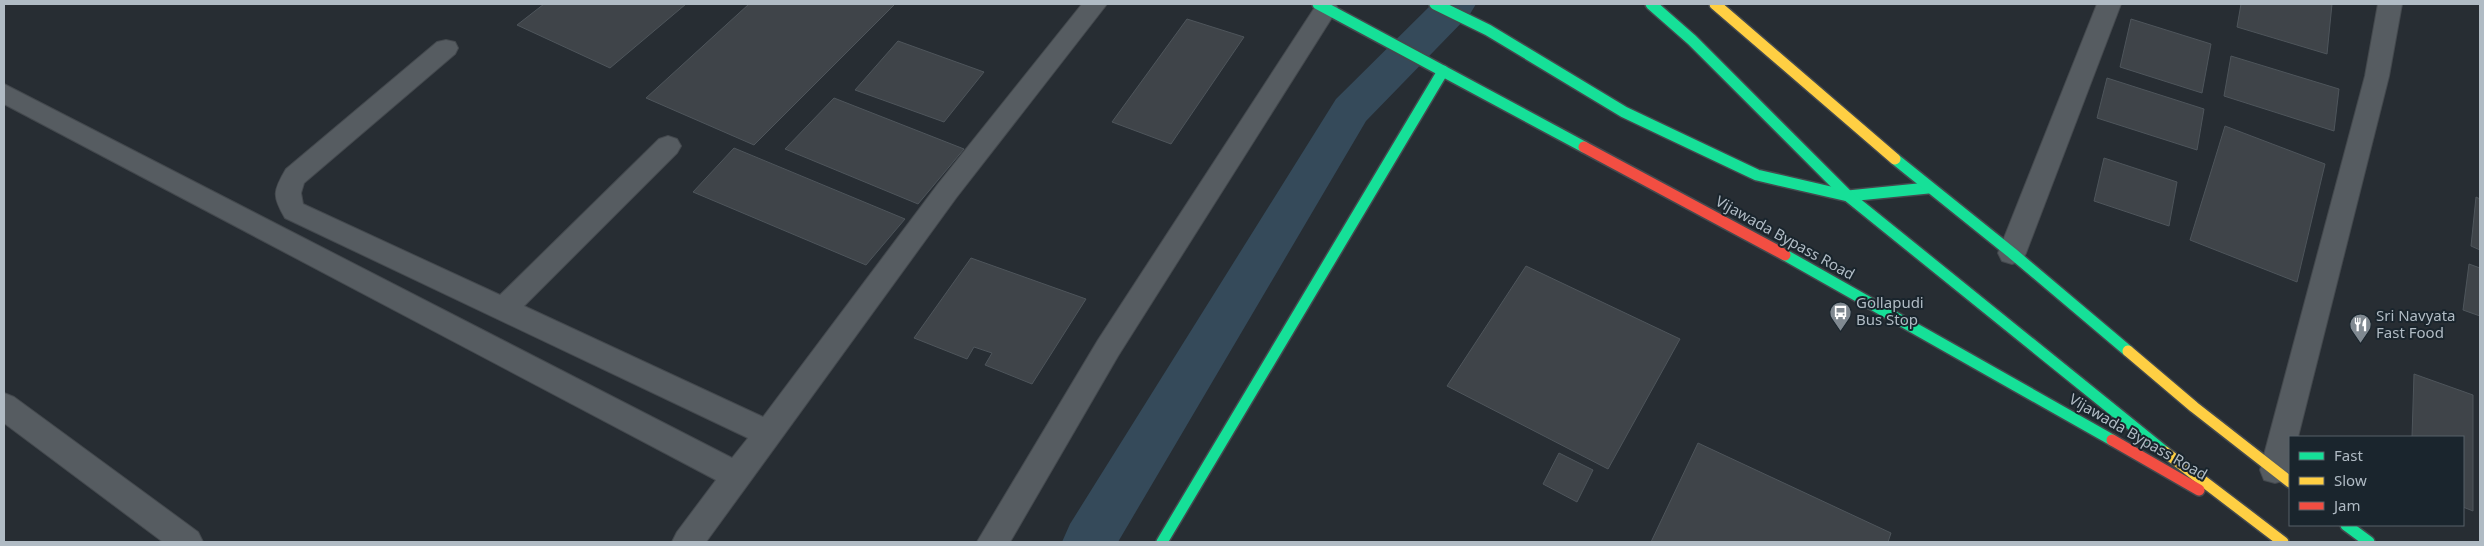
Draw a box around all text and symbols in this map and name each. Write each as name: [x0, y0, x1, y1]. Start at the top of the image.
street label: Vijawada Bypass Road: [1712, 190, 1859, 284]
place label: Gollapudi Bus Stop: [1856, 292, 1924, 329]
bus stop icon: Gollapudi Bus Stop: [1828, 300, 1852, 331]
place label: Sri Navyata Fast Food: [2376, 305, 2456, 342]
restaurant icon: Sri Navyata Fast Food: [2348, 313, 2372, 344]
street label: Vijawada Bypass Road: [2066, 388, 2211, 484]
legend: [2289, 436, 2464, 526]
text: Fast: [2334, 445, 2363, 465]
text: Slow: [2334, 470, 2367, 490]
text: Jam: [2332, 495, 2361, 515]

